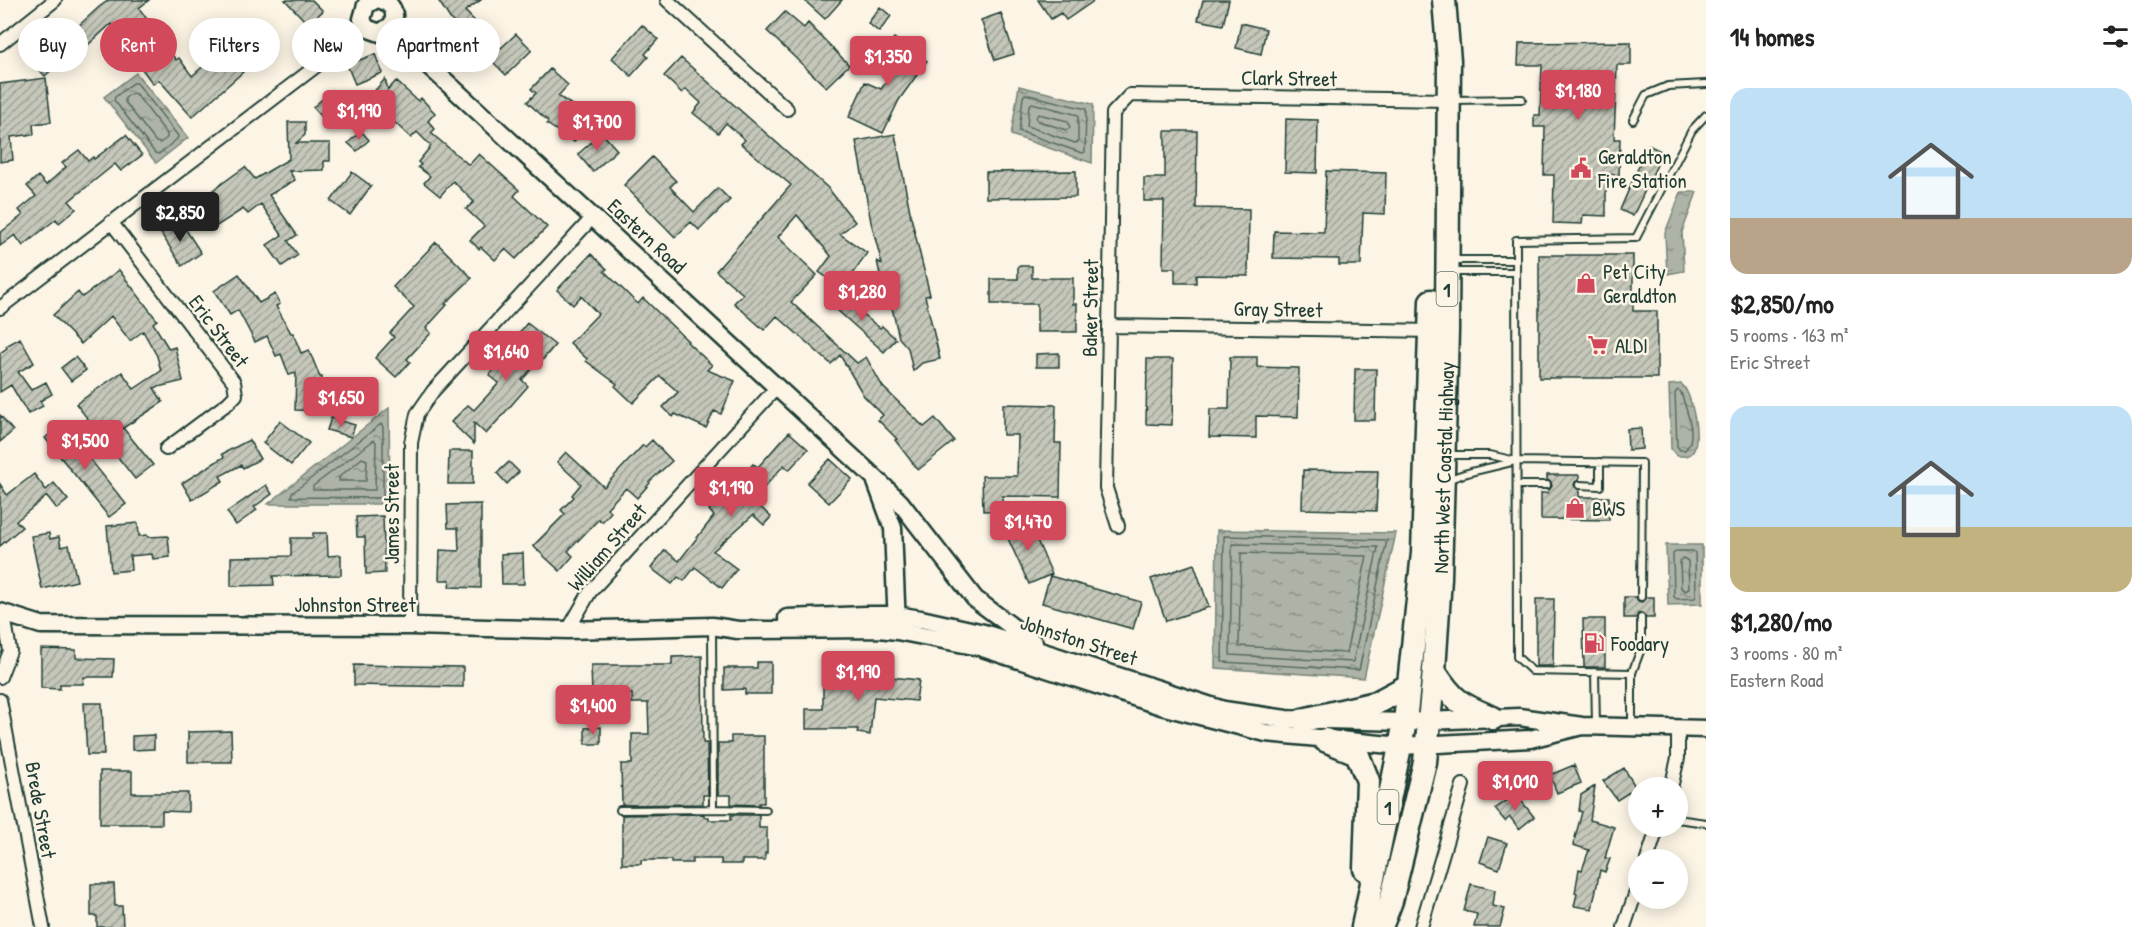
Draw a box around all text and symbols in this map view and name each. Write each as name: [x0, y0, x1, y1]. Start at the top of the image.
chip: Buy: [18, 18, 88, 72]
chip: Rent: [100, 18, 177, 72]
chip: Filters: [189, 18, 280, 72]
chip: New: [292, 18, 364, 72]
chip: Apartment: [376, 18, 500, 72]
text: 14 homes: [1730, 19, 1815, 54]
icon: filters: [2099, 20, 2132, 53]
pin: $1,350: [839, 36, 937, 87]
text: $1,350: [864, 42, 912, 69]
street label: Clark Street: [1241, 63, 1338, 93]
pin: $1,180: [1529, 70, 1627, 121]
text: $1,180: [1555, 76, 1601, 103]
pin: $1,190: [310, 90, 408, 141]
text: $1,190: [337, 96, 382, 123]
pin: $1,700: [548, 101, 646, 152]
text: $1,700: [572, 107, 622, 134]
icon: home: [1877, 127, 1985, 235]
place label: Geraldton Fire Station: [1597, 142, 1687, 195]
public building icon: Geraldton Fire Station: [1569, 156, 1593, 180]
pin: $2,850: [131, 192, 229, 243]
street label: Eastern Road: [601, 192, 693, 280]
text: $2,850: [155, 198, 205, 225]
place label: Pet City Geraldton: [1603, 257, 1677, 310]
street label: Baker Street: [1075, 258, 1105, 357]
pin: $1,280: [813, 271, 911, 322]
shop icon: Pet City Geraldton: [1574, 271, 1598, 295]
road number: 1: [1436, 272, 1458, 306]
text: $1,280: [838, 277, 886, 304]
text: $2,850/mo: [1730, 286, 1834, 321]
street label: Eric Street: [182, 289, 256, 374]
street label: Gray Street: [1233, 294, 1324, 324]
text: 5 rooms · 163 m²: [1730, 321, 1848, 348]
pin: $1,640: [457, 331, 555, 382]
place label: ALDI: [1615, 331, 1648, 360]
supermarket icon: ALDI: [1586, 333, 1610, 357]
text: $1,640: [483, 337, 529, 364]
text: Eric Street: [1730, 348, 1810, 375]
street label: North West Coastal Highway: [1426, 361, 1461, 574]
pin: $1,650: [292, 377, 390, 428]
text: $1,650: [318, 383, 364, 410]
pin: $1,500: [36, 420, 134, 471]
text: $1,500: [61, 426, 109, 453]
icon: home: [1877, 445, 1985, 553]
street label: James Street: [377, 463, 406, 564]
pin: $1,190: [682, 467, 780, 518]
text: $1,190: [709, 473, 754, 500]
place label: BWS: [1592, 494, 1626, 523]
street label: William Street: [561, 496, 654, 597]
shop icon: BWS: [1563, 496, 1587, 520]
pin: $1,470: [979, 501, 1077, 552]
text: $1,470: [1004, 507, 1052, 534]
street label: Johnston Street: [294, 590, 417, 619]
text: $1,280/mo: [1730, 604, 1832, 639]
street label: Johnston Street: [1017, 607, 1142, 673]
place label: Foodary: [1610, 629, 1669, 658]
fuel station icon: Foodary: [1582, 631, 1606, 655]
text: 3 rooms · 80 m²: [1730, 639, 1842, 666]
pin: $1,190: [809, 651, 907, 702]
text: $1,190: [836, 657, 881, 684]
text: Eastern Road: [1730, 666, 1823, 693]
pin: $1,400: [544, 685, 642, 736]
text: $1,400: [570, 691, 616, 718]
street label: Brede Street: [18, 760, 64, 861]
pin: $1,010: [1466, 761, 1564, 812]
text: $1,010: [1492, 767, 1538, 794]
map controls: [1628, 777, 1688, 909]
button: +: [1628, 777, 1688, 837]
road number: 1: [1378, 790, 1398, 824]
button: −: [1628, 849, 1688, 909]

